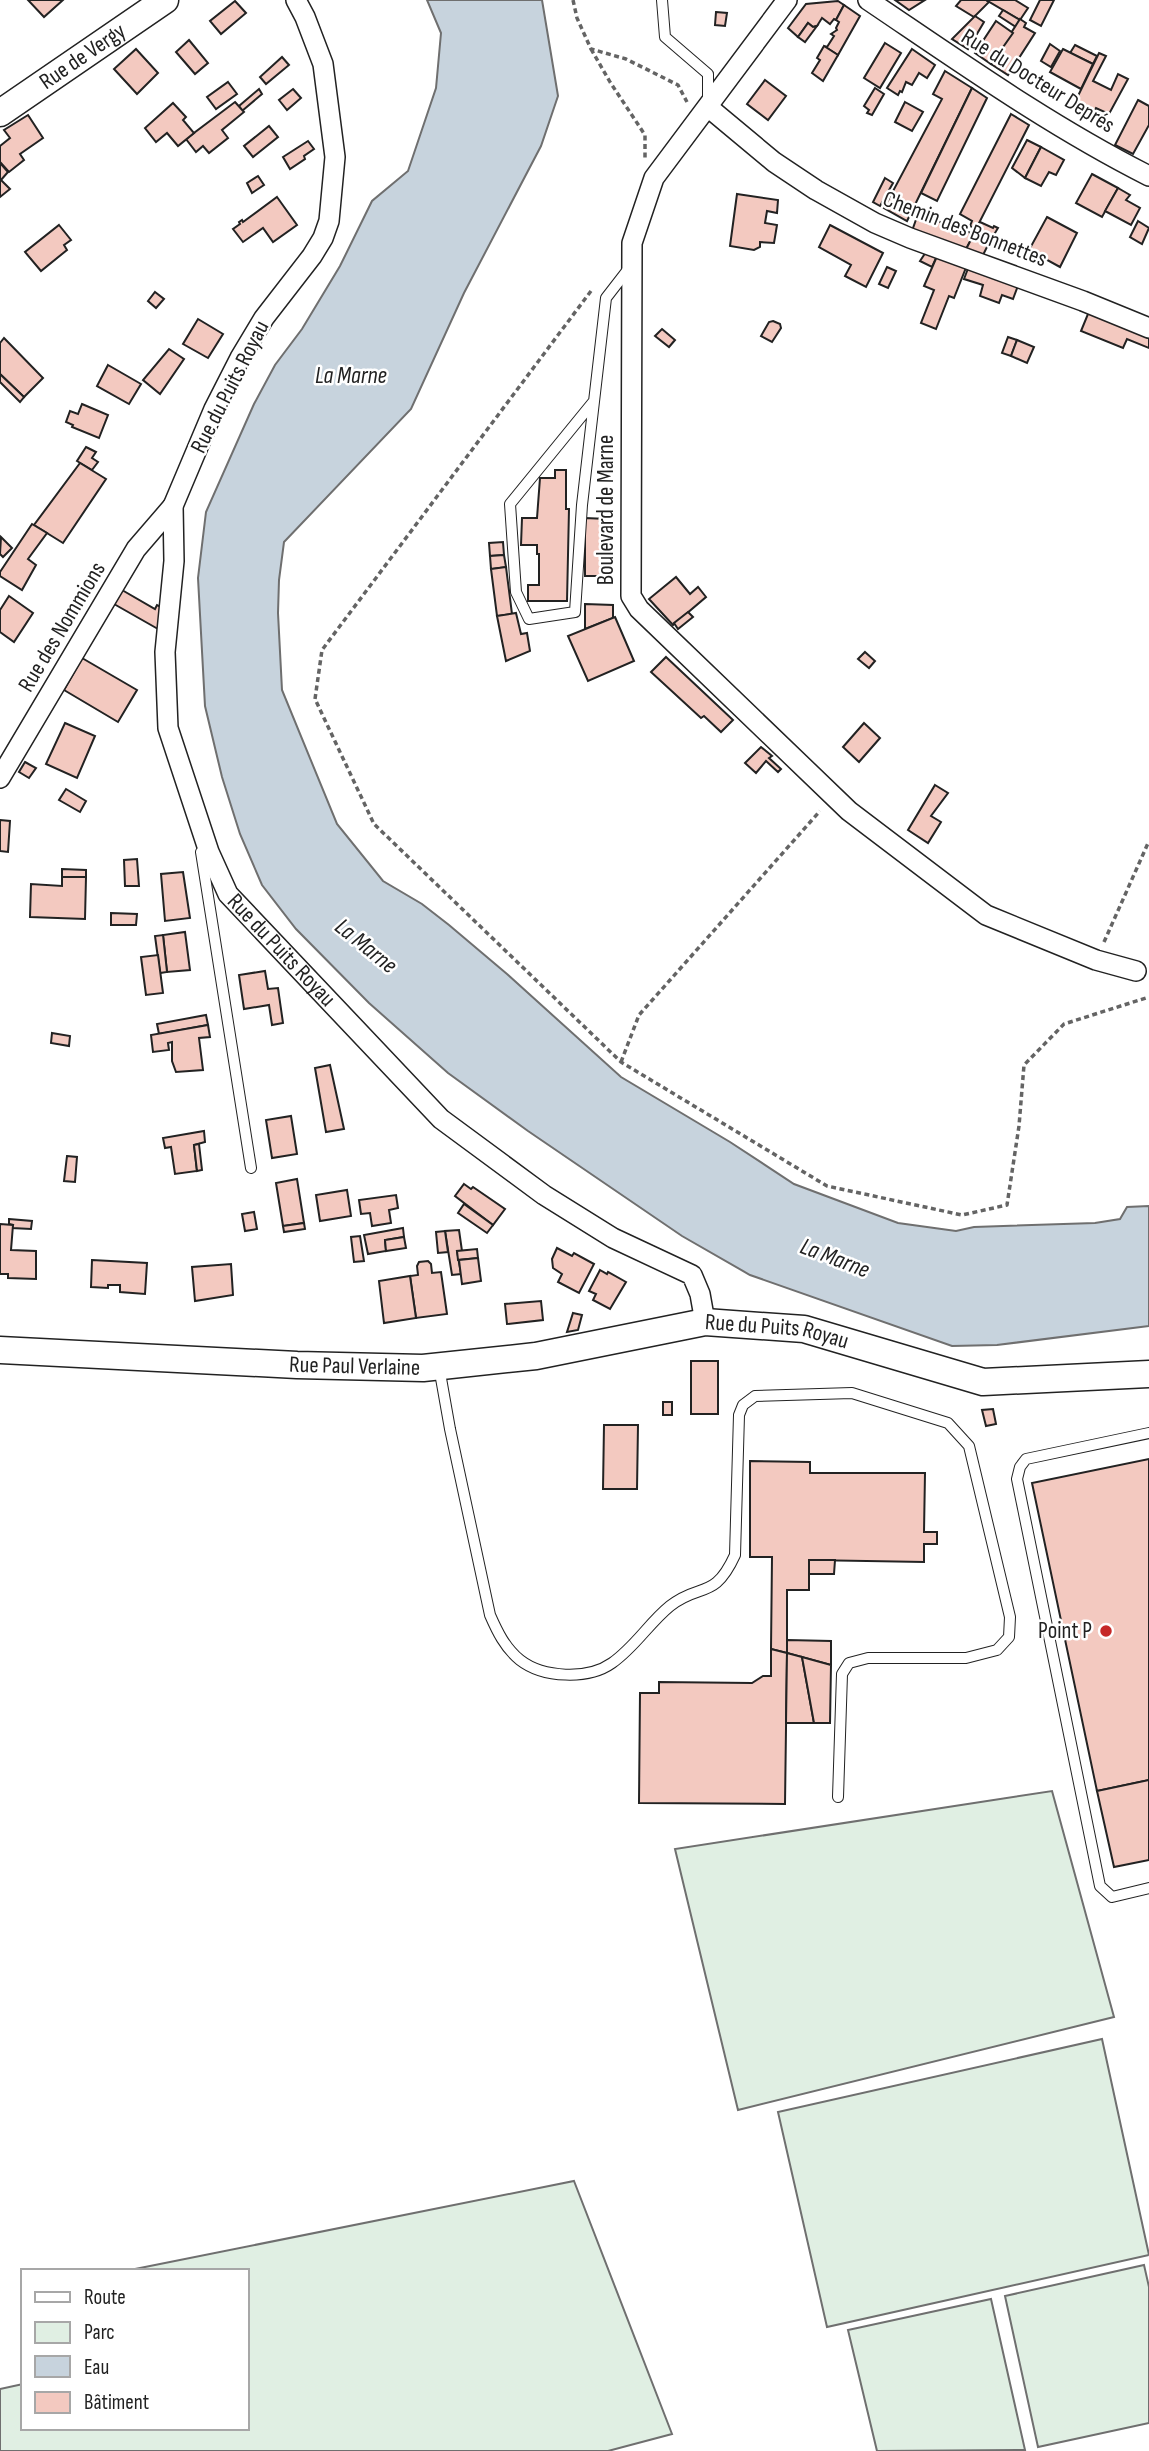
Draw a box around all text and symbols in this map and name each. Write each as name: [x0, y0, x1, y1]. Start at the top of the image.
street label: Rue de Vergy: [34, 17, 131, 96]
street label: Rue du Docteur Deprés: [956, 23, 1120, 139]
street label: Chemin des Bonnettes: [879, 185, 1051, 273]
street label: Rue du Puits Royau: [185, 316, 275, 458]
water label: La Marne: [315, 361, 387, 390]
street label: Boulevard de Marne: [592, 435, 620, 585]
street label: Rue des Nommions: [12, 557, 112, 697]
street label: Rue du Puits Royau: [221, 888, 341, 1013]
water label: La Marne: [329, 912, 403, 980]
water label: La Marne: [796, 1232, 874, 1284]
street label: Rue du Puits Royau: [704, 1308, 852, 1355]
street label: Rue Paul Verlaine: [288, 1351, 420, 1382]
place label: Point P: [1038, 1617, 1092, 1645]
marker: Point P: [1098, 1623, 1114, 1639]
legend: [21, 2269, 248, 2430]
text: Route: [84, 2285, 126, 2310]
text: Parc: [84, 2320, 115, 2345]
text: Eau: [84, 2355, 109, 2380]
text: Bâtiment: [84, 2390, 149, 2415]

